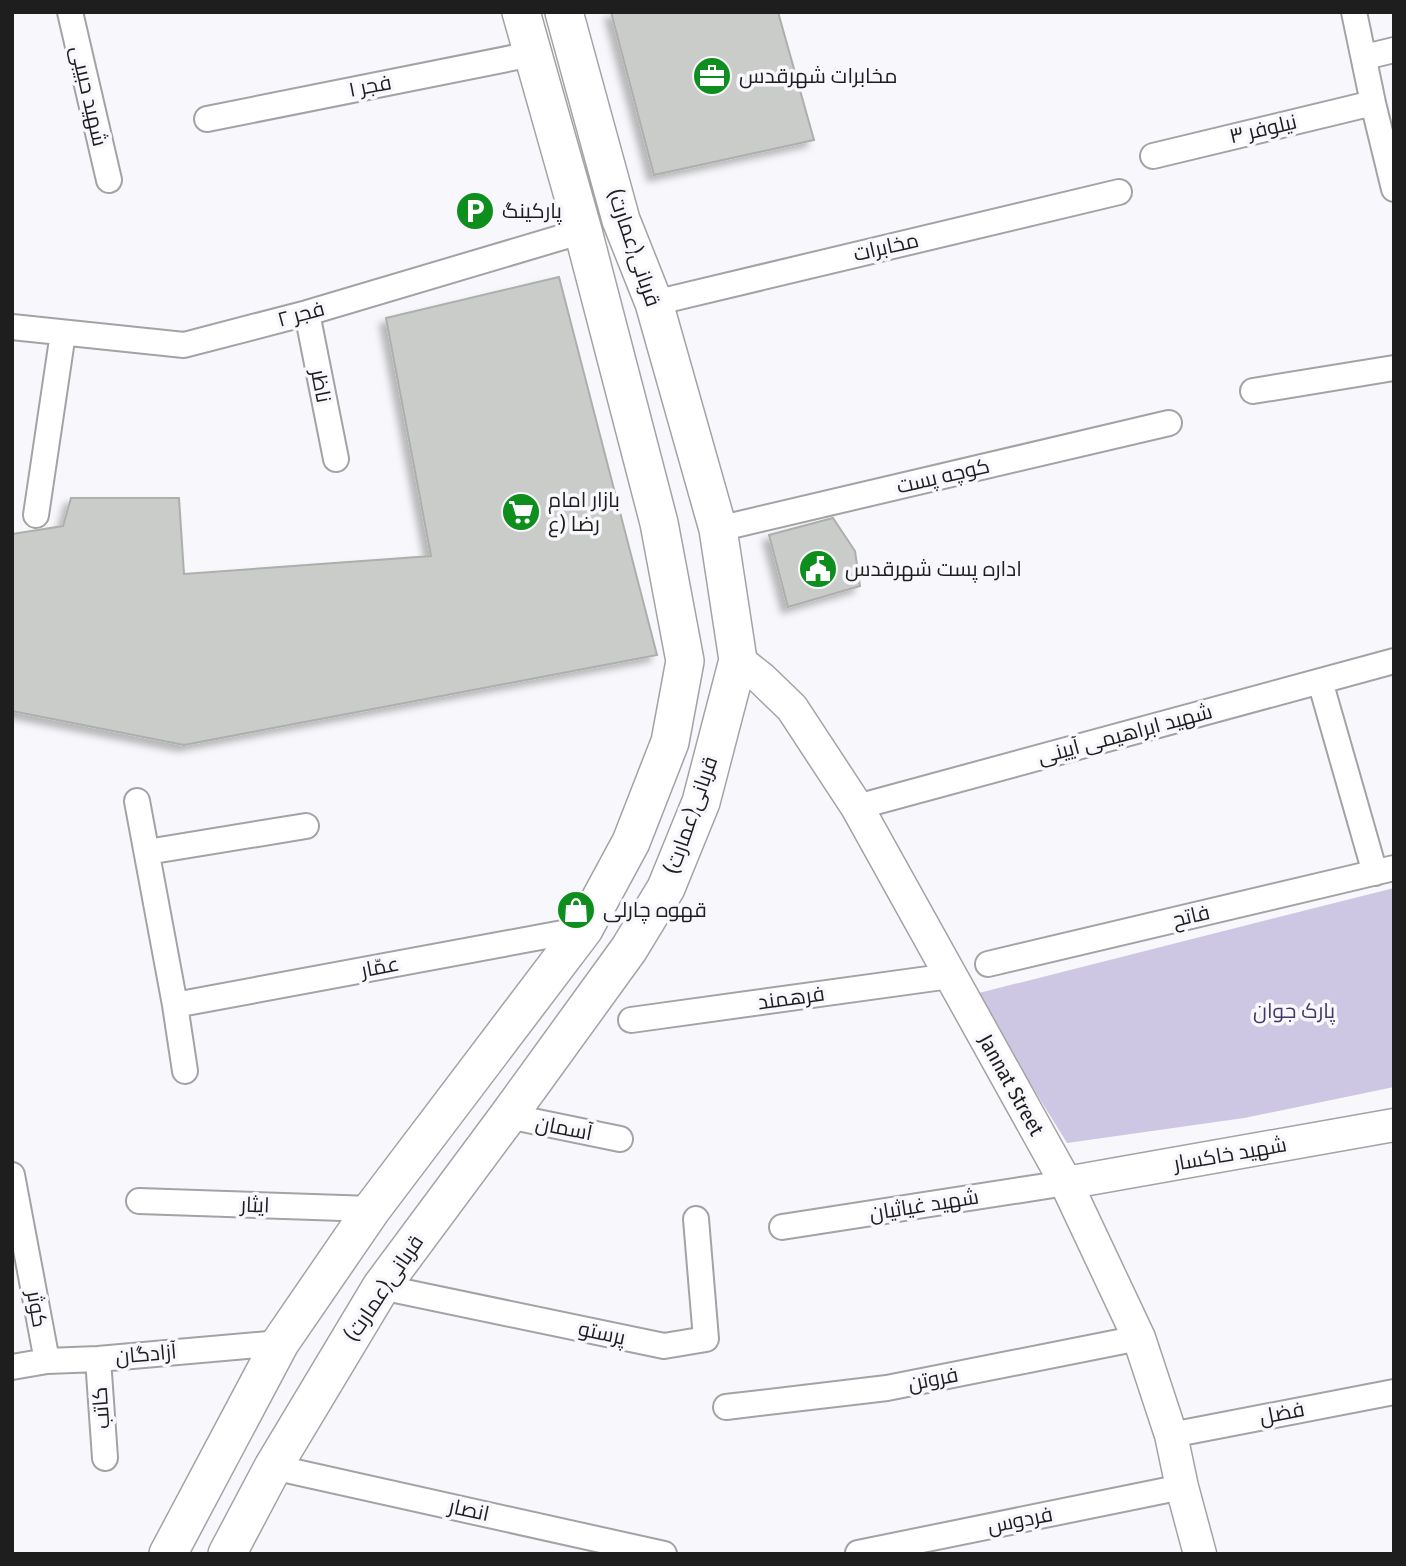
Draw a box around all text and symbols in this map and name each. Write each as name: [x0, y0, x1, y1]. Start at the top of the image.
street label: شهید حبیبی: [65, 43, 113, 149]
office icon: مخابرات شهرقدس: [691, 55, 733, 97]
place label: مخابرات شهرقدس: [739, 63, 897, 89]
street label: فجر ۱: [346, 69, 394, 103]
street label: نیلوفر ۳: [1227, 109, 1299, 149]
street label: (عمارت)قربانی: [602, 186, 666, 310]
parking icon: پارکینگ: [454, 190, 496, 232]
place label: پارکینگ: [502, 198, 562, 225]
street label: مخابرات: [851, 227, 921, 267]
street label: فجر ۲: [275, 295, 327, 333]
street label: ناظر: [305, 366, 337, 405]
street label: کوچه پست: [894, 453, 992, 500]
place label: بازار امام رضا (ع: [548, 487, 620, 538]
supermarket icon: بازار امام رضا (ع: [500, 491, 542, 533]
public building icon: اداره پست شهرقدس: [797, 548, 839, 590]
place label: اداره پست شهرقدس: [845, 556, 1022, 583]
street label: شهید ابراهیمی آیینی: [1035, 698, 1215, 770]
street label: (عمارت)قربانی: [659, 753, 723, 877]
shop icon: قهوه چارلی: [555, 889, 597, 931]
place label: قهوه چارلی: [603, 897, 707, 924]
street label: فاتح: [1170, 899, 1213, 934]
street label: عمّار: [358, 951, 401, 984]
street label: فرهمند: [756, 980, 826, 1016]
park label: پارک جوان: [1253, 998, 1335, 1025]
street label: Jannat Street: [973, 1030, 1050, 1140]
street label: آسمان: [533, 1110, 595, 1146]
street label: شهید خاکسار: [1170, 1131, 1289, 1177]
street label: شهید غیاثیان: [867, 1184, 981, 1226]
street label: ایثار: [239, 1191, 270, 1219]
street label: (عمارت)قربانی: [339, 1230, 429, 1346]
street label: کوثر: [21, 1287, 53, 1330]
street label: پرستو: [576, 1315, 628, 1352]
street label: آزادگان: [114, 1338, 178, 1370]
street label: فروتن: [906, 1361, 960, 1397]
street label: کاتب: [87, 1386, 115, 1430]
street label: فضل: [1257, 1396, 1307, 1430]
street label: انصار: [445, 1493, 492, 1527]
street label: فردوس: [985, 1501, 1055, 1539]

